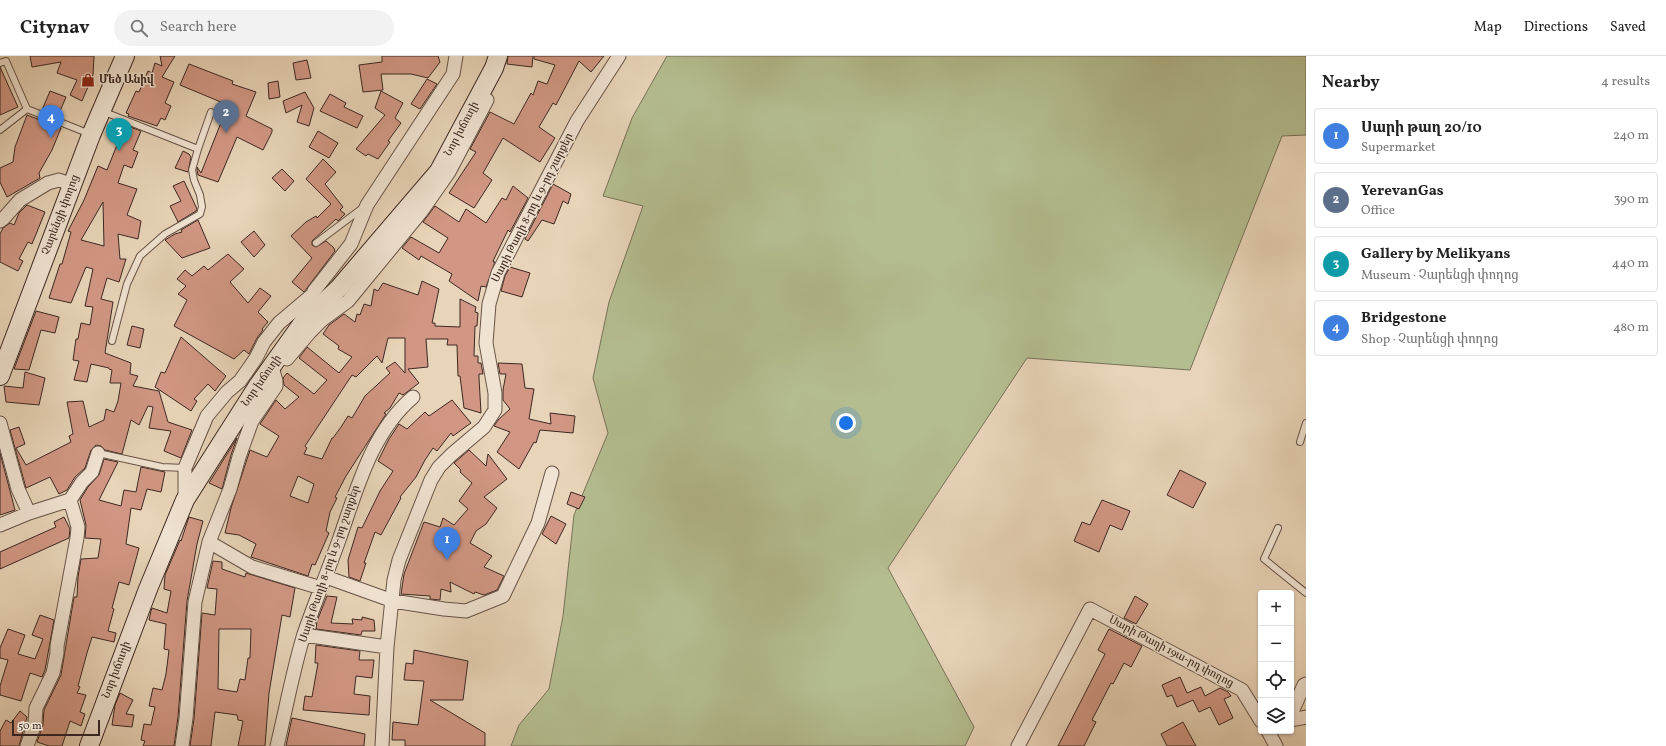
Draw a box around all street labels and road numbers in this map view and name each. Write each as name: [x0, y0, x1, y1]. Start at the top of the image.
street label: Նոր խճուղի: [441, 99, 483, 159]
street label: Սարի Թաղի 8-րդ և 9-րդ շարքեր: [489, 131, 577, 285]
street label: Չարենցի փողոց: [39, 173, 83, 257]
street label: Նոր խճուղի: [239, 352, 285, 410]
street label: Սարի Թաղի 8-րդ և 9-րդ շարքեր: [296, 483, 364, 645]
street label: Սարի Թաղի 19ա-րդ փողոց: [1106, 613, 1236, 691]
street label: Նոր խճուղի: [99, 639, 135, 701]

